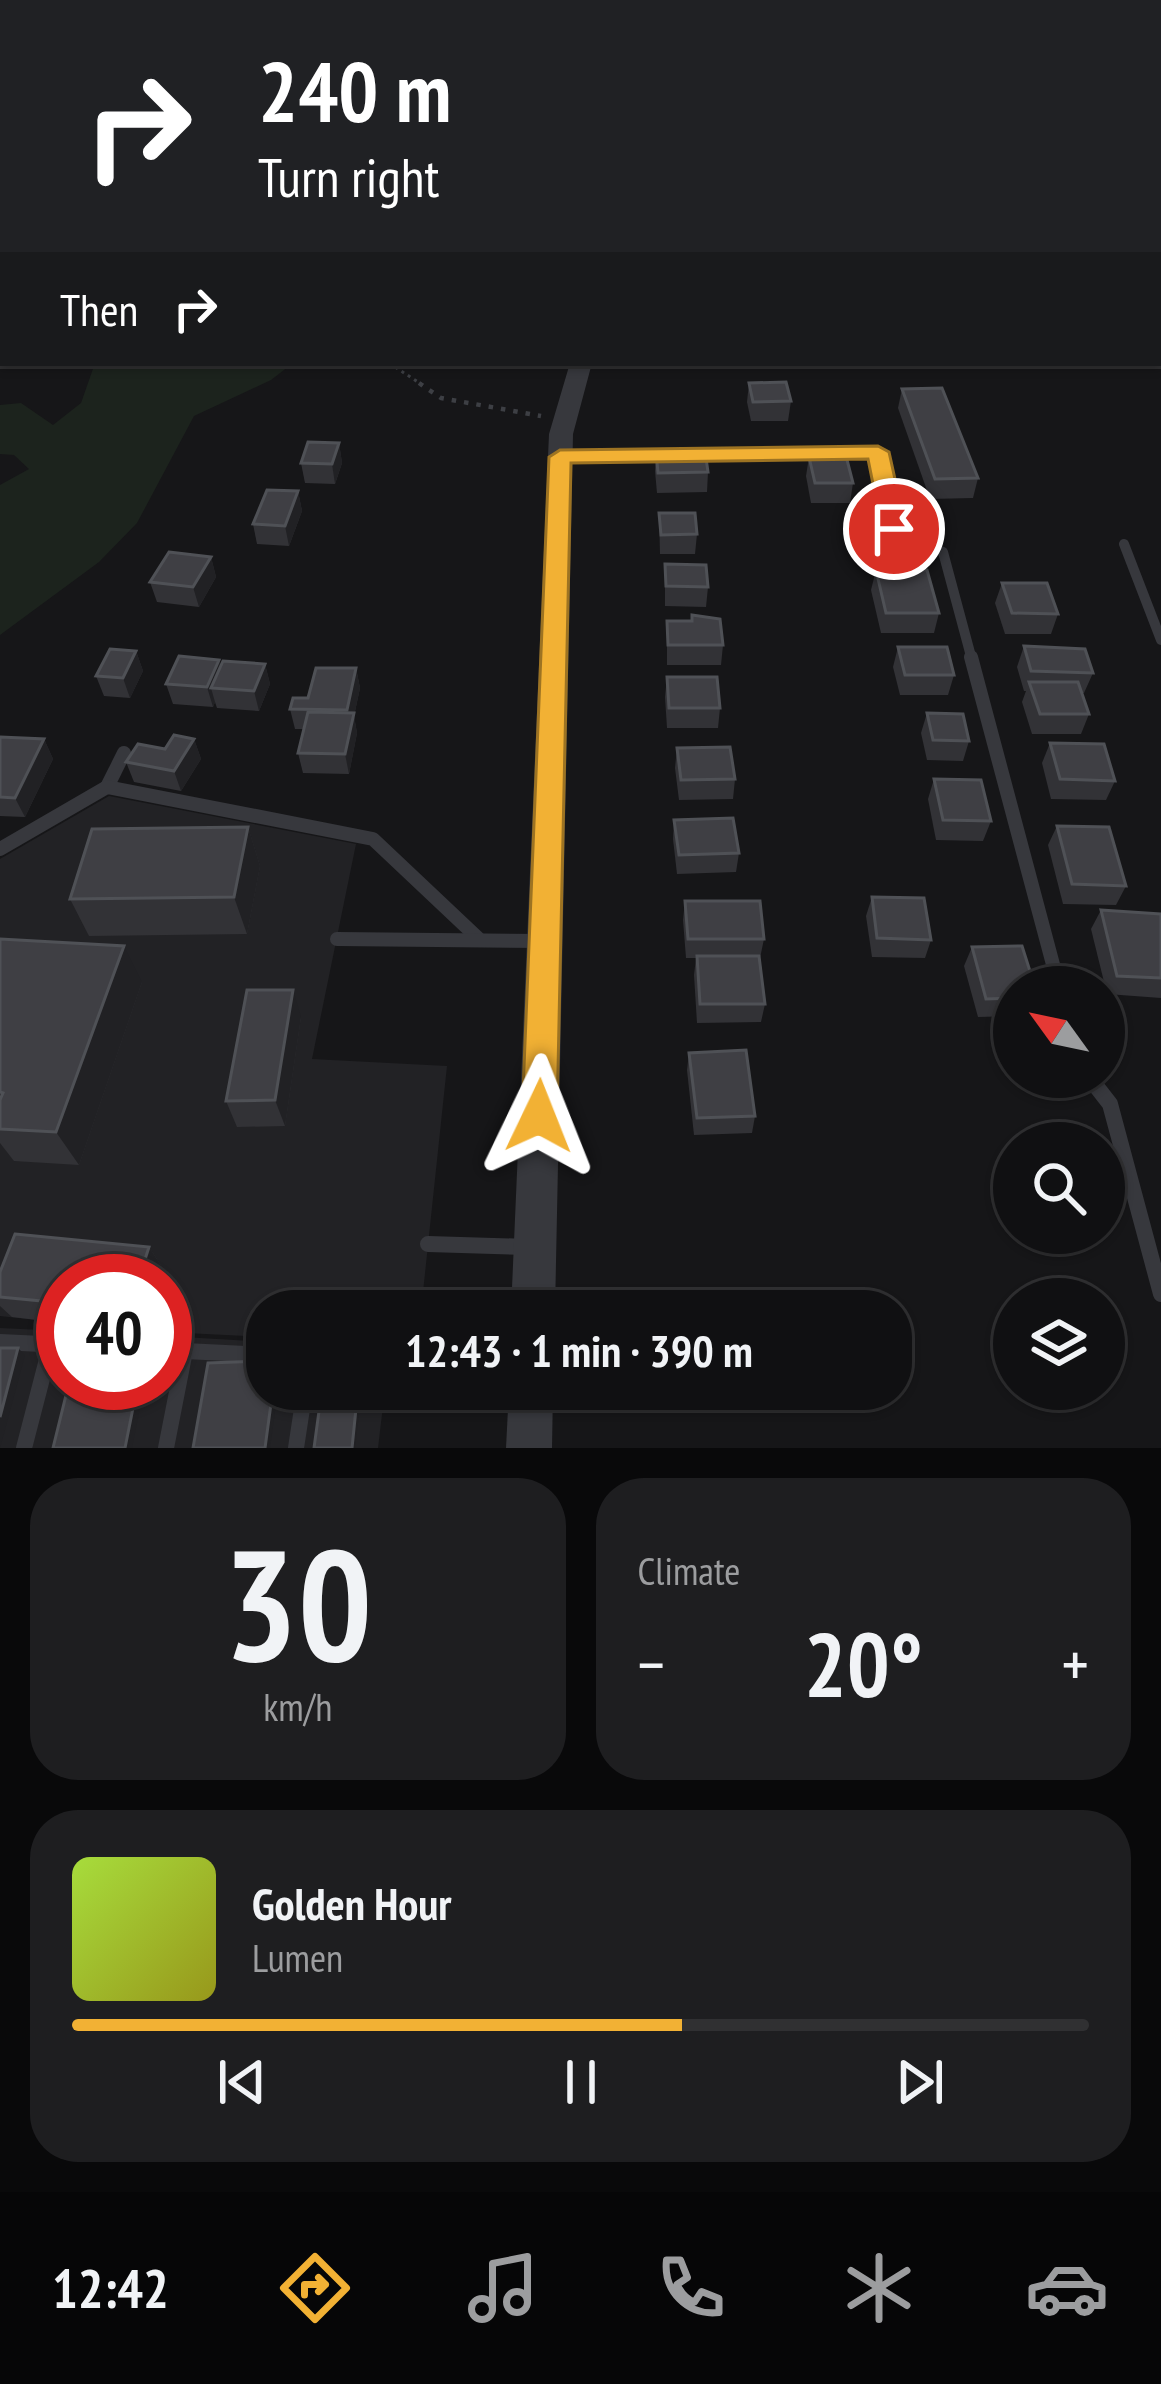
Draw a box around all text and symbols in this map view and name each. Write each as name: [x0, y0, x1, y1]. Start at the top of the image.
text: 240 m: [258, 36, 451, 145]
icon: right: [60, 48, 216, 204]
text: Turn right: [258, 142, 439, 212]
icon: right: [162, 276, 228, 342]
text: Then: [60, 280, 138, 338]
pin: [843, 478, 945, 580]
icon: arrive: [861, 496, 927, 562]
north arrow: [993, 966, 1125, 1098]
map controls: [993, 966, 1125, 1410]
position arrow: [476, 1053, 602, 1179]
button: search: [993, 1122, 1125, 1254]
speed limit sign: 40: [36, 1254, 192, 1410]
button: layers: [993, 1278, 1125, 1410]
text: 12:43 · 1 min · 390 m: [405, 1321, 753, 1379]
text: 30: [223, 1502, 372, 1704]
text: Climate: [638, 1545, 740, 1596]
text: 20°: [804, 1605, 923, 1722]
text: −: [638, 1621, 665, 1706]
text: +: [1062, 1621, 1089, 1706]
text: km/h: [263, 1681, 332, 1732]
text: Golden Hour: [252, 1874, 452, 1932]
text: Lumen: [252, 1932, 343, 1983]
icon: previous: [209, 2049, 275, 2115]
icon: pause: [548, 2049, 614, 2115]
icon: next: [887, 2049, 953, 2115]
icon: directions: [273, 2246, 357, 2330]
icon: music: [461, 2246, 545, 2330]
icon: phone: [649, 2246, 733, 2330]
icon: climate: [837, 2246, 921, 2330]
icon: car: [1025, 2246, 1109, 2330]
text: 12:42: [52, 2253, 169, 2323]

